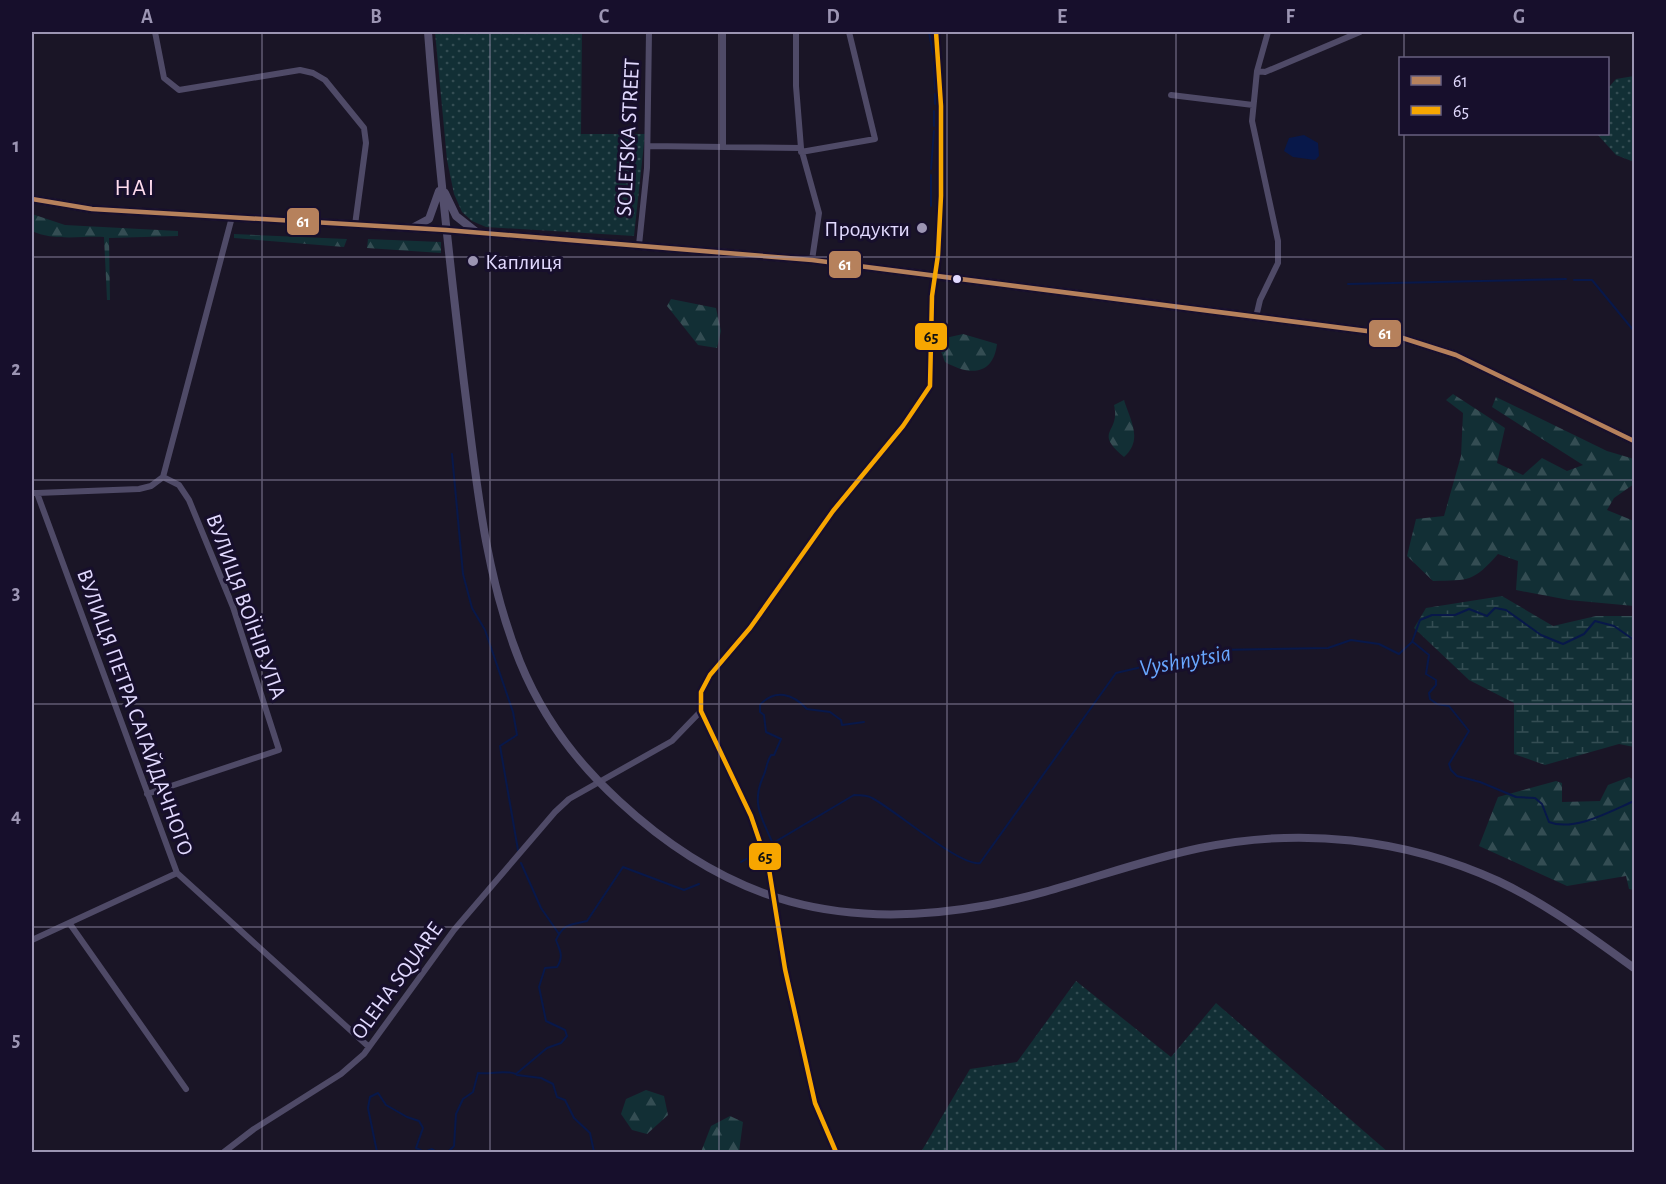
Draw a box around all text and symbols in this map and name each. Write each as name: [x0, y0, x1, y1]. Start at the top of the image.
text: A: [141, 7, 153, 27]
text: B: [370, 7, 382, 27]
text: C: [599, 7, 610, 27]
text: D: [826, 7, 840, 27]
text: E: [1057, 7, 1067, 27]
text: F: [1285, 7, 1295, 27]
text: G: [1513, 7, 1525, 27]
street label: SOLETSKA STREET: [613, 57, 643, 217]
legend: [1399, 57, 1609, 135]
text: 61: [1453, 73, 1468, 91]
text: 65: [1453, 103, 1469, 121]
text: 1: [12, 136, 20, 156]
district label: HAI: [114, 176, 156, 200]
line badge: 61: [286, 207, 320, 236]
text: 61: [296, 214, 310, 230]
place label: Продукти: [824, 218, 910, 240]
marker: Продукти: [915, 221, 929, 235]
line badge: 61: [828, 250, 862, 279]
place label: Каплиця: [485, 251, 562, 273]
marker: Каплиця: [466, 254, 480, 268]
text: 61: [838, 257, 852, 273]
unlabelled marker: [951, 273, 963, 285]
line badge: 61: [1368, 319, 1402, 348]
line badge: 65: [914, 322, 948, 351]
text: 61: [1378, 326, 1392, 342]
text: 65: [924, 329, 938, 345]
text: 2: [11, 359, 21, 379]
street label: ВУЛИЦЯ ВОЇНІВ УПА: [202, 511, 290, 702]
street label: ВУЛИЦЯ ПЕТРА САГАЙДАЧНОГО: [73, 566, 197, 858]
text: 3: [12, 583, 20, 603]
water label: Vyshnytsia: [1137, 641, 1233, 681]
text: 4: [11, 806, 21, 826]
line badge: 65: [748, 842, 782, 871]
text: 65: [758, 849, 772, 865]
street label: OLEHA SQUARE: [347, 918, 447, 1043]
text: 5: [12, 1030, 20, 1050]

